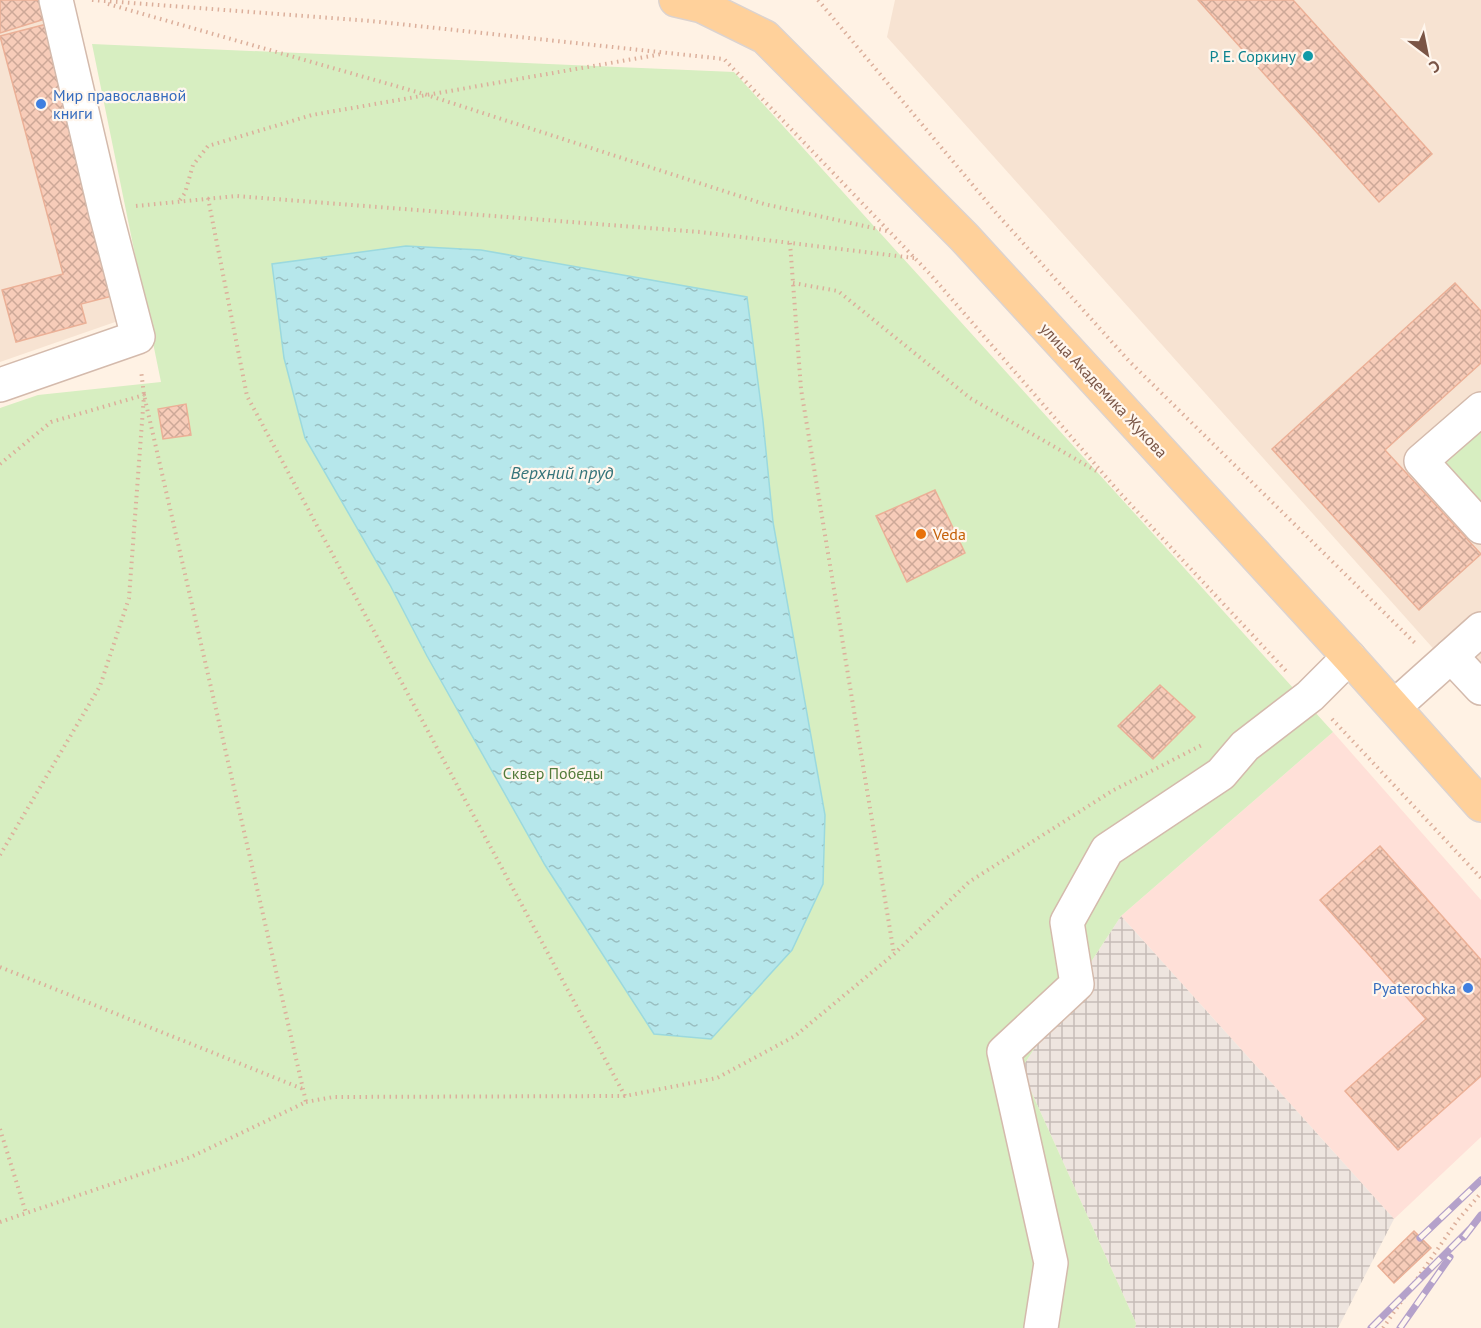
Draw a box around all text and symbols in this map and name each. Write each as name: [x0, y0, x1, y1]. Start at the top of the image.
north arrow: [1397, 24, 1457, 84]
place label: Р. Е. Соркину: [1209, 46, 1297, 66]
marker: Р. Е. Соркину: [1301, 49, 1315, 63]
text: С: [1426, 56, 1444, 78]
place label: Мир православной книги: [53, 85, 186, 123]
marker: Мир православной книги: [34, 97, 48, 111]
street label: улица Академика Жукова: [1036, 318, 1172, 462]
water label: Верхний пруд: [511, 461, 614, 484]
place label: Veda: [932, 524, 966, 544]
marker: Veda: [914, 527, 928, 541]
park label: Сквер Победы: [503, 763, 603, 783]
place label: Pyaterochka: [1373, 978, 1456, 998]
marker: Pyaterochka: [1461, 981, 1475, 995]

